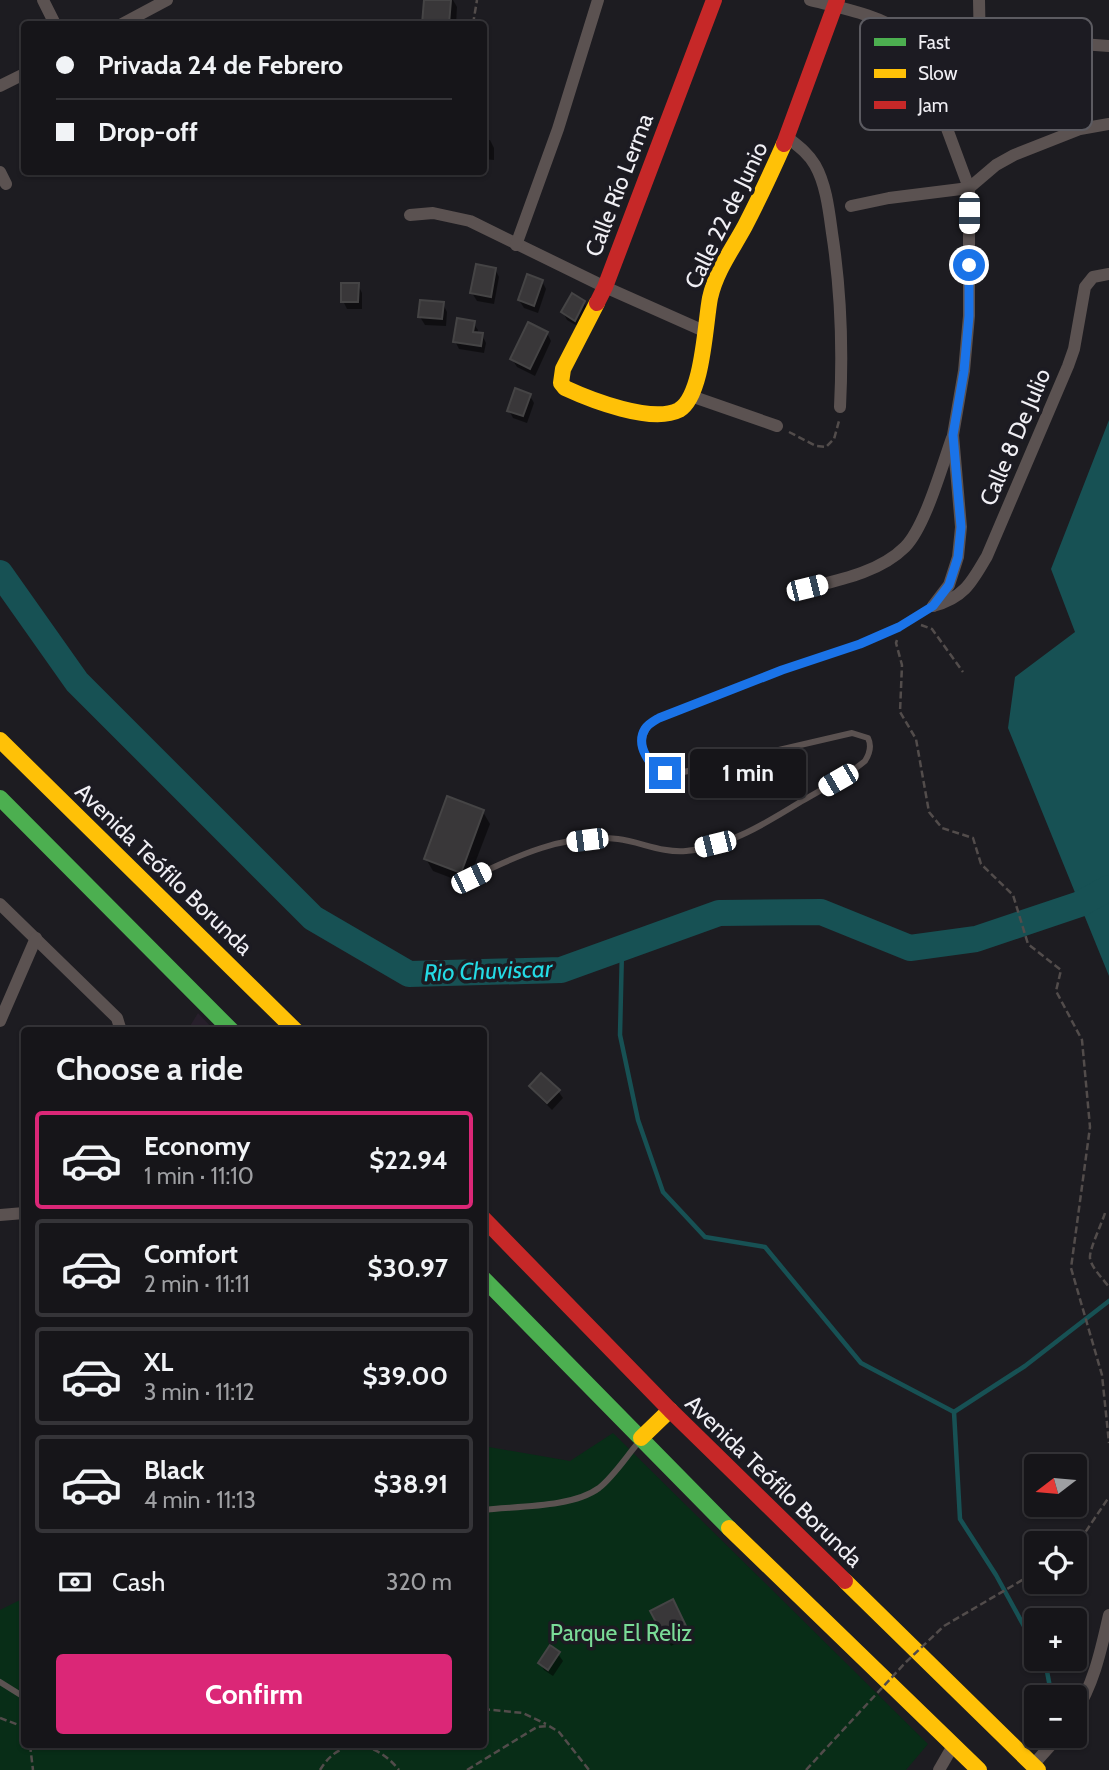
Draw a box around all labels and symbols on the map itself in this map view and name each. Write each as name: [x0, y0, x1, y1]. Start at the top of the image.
legend: [860, 18, 1092, 130]
text: Fast: [918, 31, 951, 54]
text: Slow: [918, 62, 958, 85]
text: Jam: [917, 94, 948, 117]
street label: Calle Río Lerma: [579, 110, 659, 260]
street label: Calle 22 de Junio: [678, 137, 774, 293]
car: [959, 192, 980, 234]
route start: [953, 249, 985, 281]
street label: Calle 8 De Julio: [974, 364, 1056, 510]
car: [785, 573, 830, 603]
callout: 1 min: [690, 748, 805, 798]
route end: [649, 757, 681, 789]
car: [815, 760, 862, 800]
street label: Avenida Teófilo Borunda: [69, 777, 259, 961]
car: [565, 827, 610, 853]
car: [693, 829, 738, 859]
car: [448, 859, 495, 897]
water label: Rio Chuviscar: [423, 954, 554, 987]
street label: Avenida Teófilo Borunda: [679, 1389, 869, 1573]
north arrow: [1024, 1454, 1087, 1517]
park label: Parque El Reliz: [550, 1619, 692, 1647]

